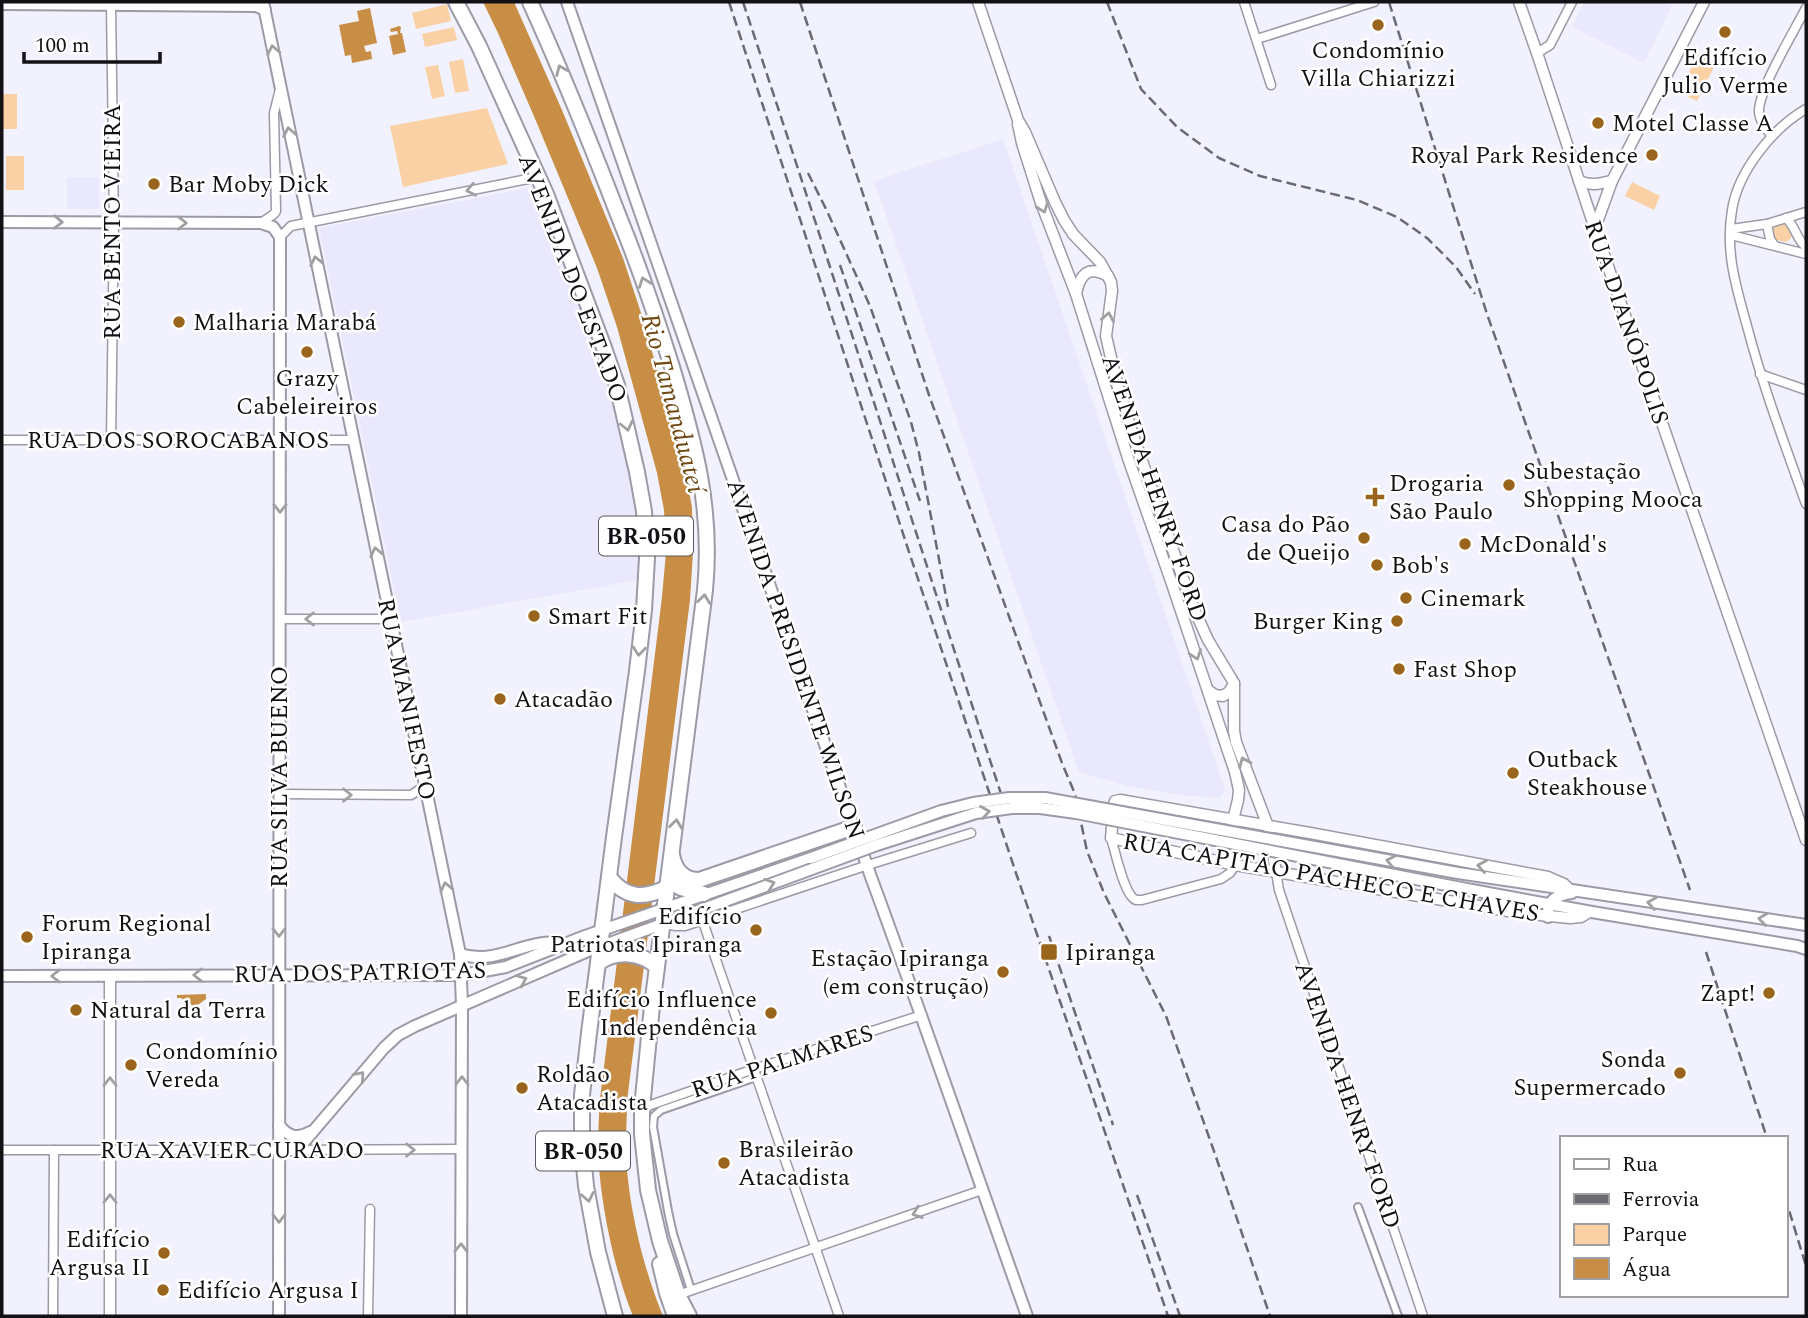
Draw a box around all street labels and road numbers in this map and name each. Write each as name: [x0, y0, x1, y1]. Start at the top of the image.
street label: RUA BENTO VIEIRA: [95, 104, 131, 340]
street label: AVENIDA DO ESTADO: [508, 149, 636, 408]
street label: RUA DIANÓPOLIS: [1574, 215, 1678, 429]
street label: AVENIDA HENRY FORD: [1091, 350, 1217, 627]
street label: RUA DOS SOROCABANOS: [27, 423, 329, 459]
street label: AVENIDA PRESIDENTE WILSON: [716, 474, 874, 844]
road number: BR-050: [599, 516, 693, 556]
street label: RUA MANIFESTO: [367, 595, 445, 804]
street label: RUA SILVA BUENO: [262, 666, 298, 888]
street label: RUA CAPITÃO PACHECO E CHAVES: [1120, 824, 1542, 932]
street label: RUA DOS PATRIOTAS: [234, 953, 487, 993]
street label: AVENIDA HENRY FORD: [1284, 957, 1410, 1234]
street label: RUA PALMARES: [687, 1016, 878, 1108]
road number: BR-050: [536, 1132, 630, 1170]
street label: RUA XAVIER CURADO: [100, 1133, 364, 1169]

